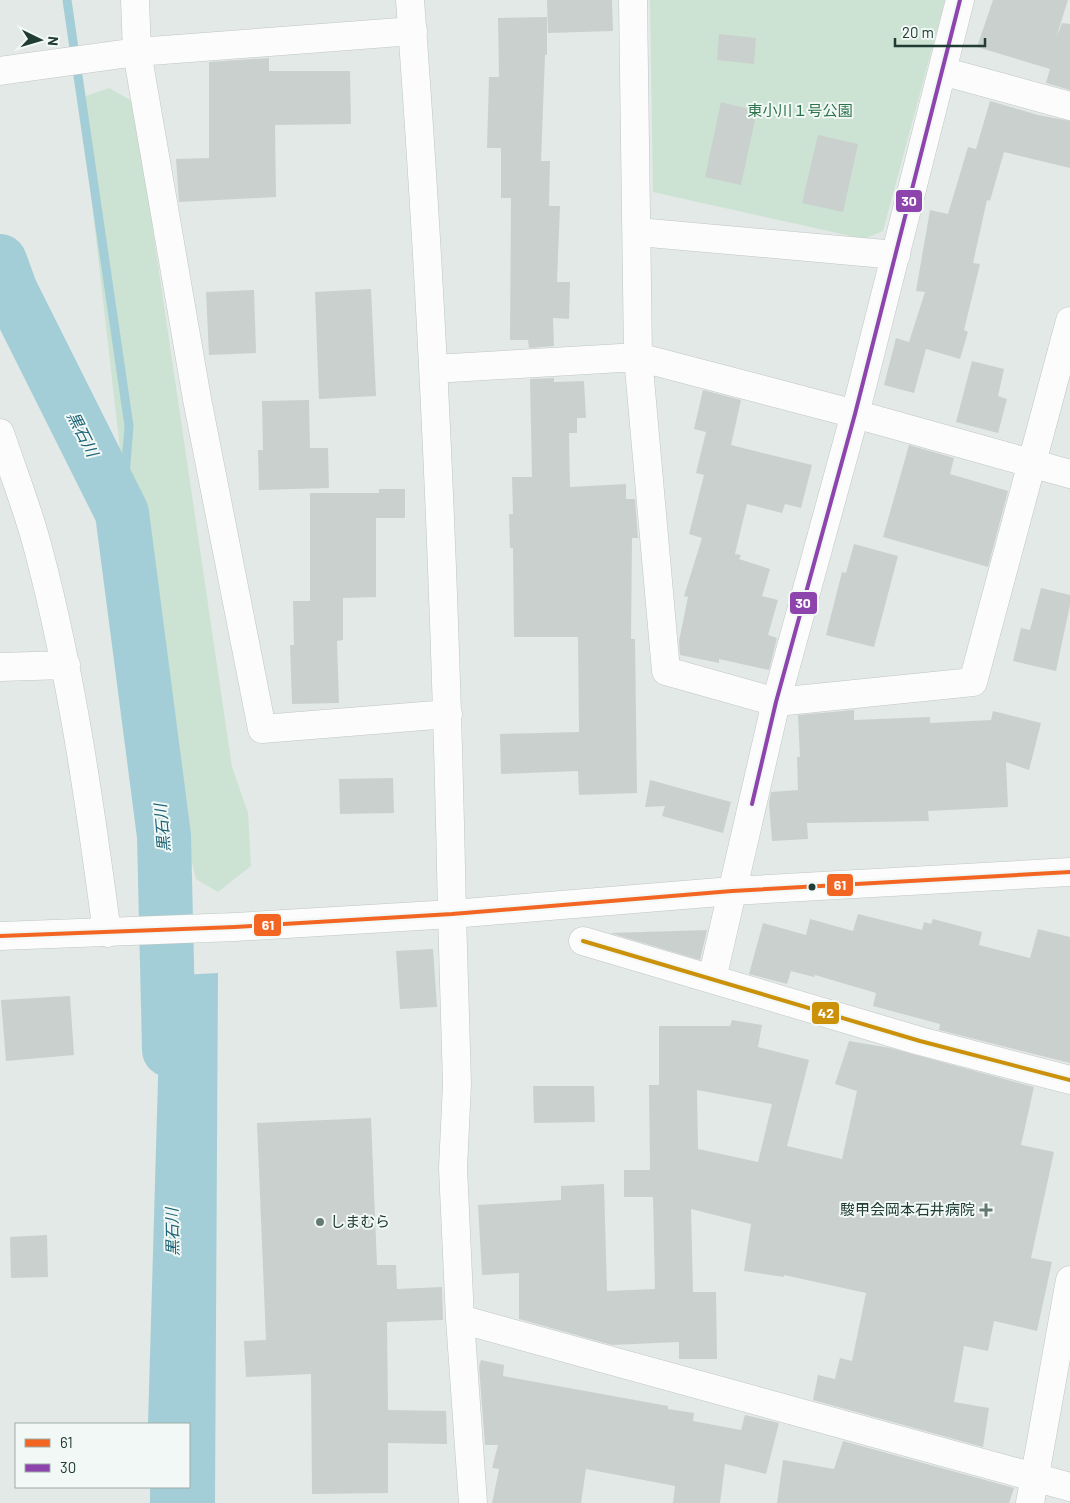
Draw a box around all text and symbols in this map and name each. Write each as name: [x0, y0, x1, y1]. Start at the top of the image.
north arrow: [15, 15, 65, 65]
scale bar: [895, 15, 985, 47]
text: 20 m: [902, 23, 934, 41]
text: N: [45, 36, 62, 47]
park label: 東小川１号公園: [747, 101, 853, 119]
line badge: 30: [895, 189, 923, 213]
text: 30: [901, 192, 917, 209]
water label: 黒石川: [64, 408, 104, 461]
line badge: 30: [789, 591, 818, 615]
text: 30: [795, 594, 811, 611]
water label: 黒石川: [150, 801, 173, 853]
line badge: 61: [826, 873, 854, 897]
text: 61: [834, 876, 846, 893]
unlabelled marker: [807, 882, 817, 892]
line badge: 61: [253, 913, 282, 937]
text: 61: [262, 916, 274, 933]
line badge: 42: [811, 1001, 840, 1025]
text: 42: [818, 1004, 834, 1021]
place label: 駿甲会岡本石井病院: [840, 1200, 975, 1218]
marker: 駿甲会岡本石井病院: [979, 1203, 993, 1217]
water label: 黒石川: [162, 1206, 181, 1256]
place label: しまむら: [330, 1212, 390, 1230]
marker: しまむら: [314, 1216, 326, 1228]
legend: [15, 1423, 190, 1488]
text: 61: [60, 1433, 73, 1451]
text: 30: [60, 1458, 76, 1476]

